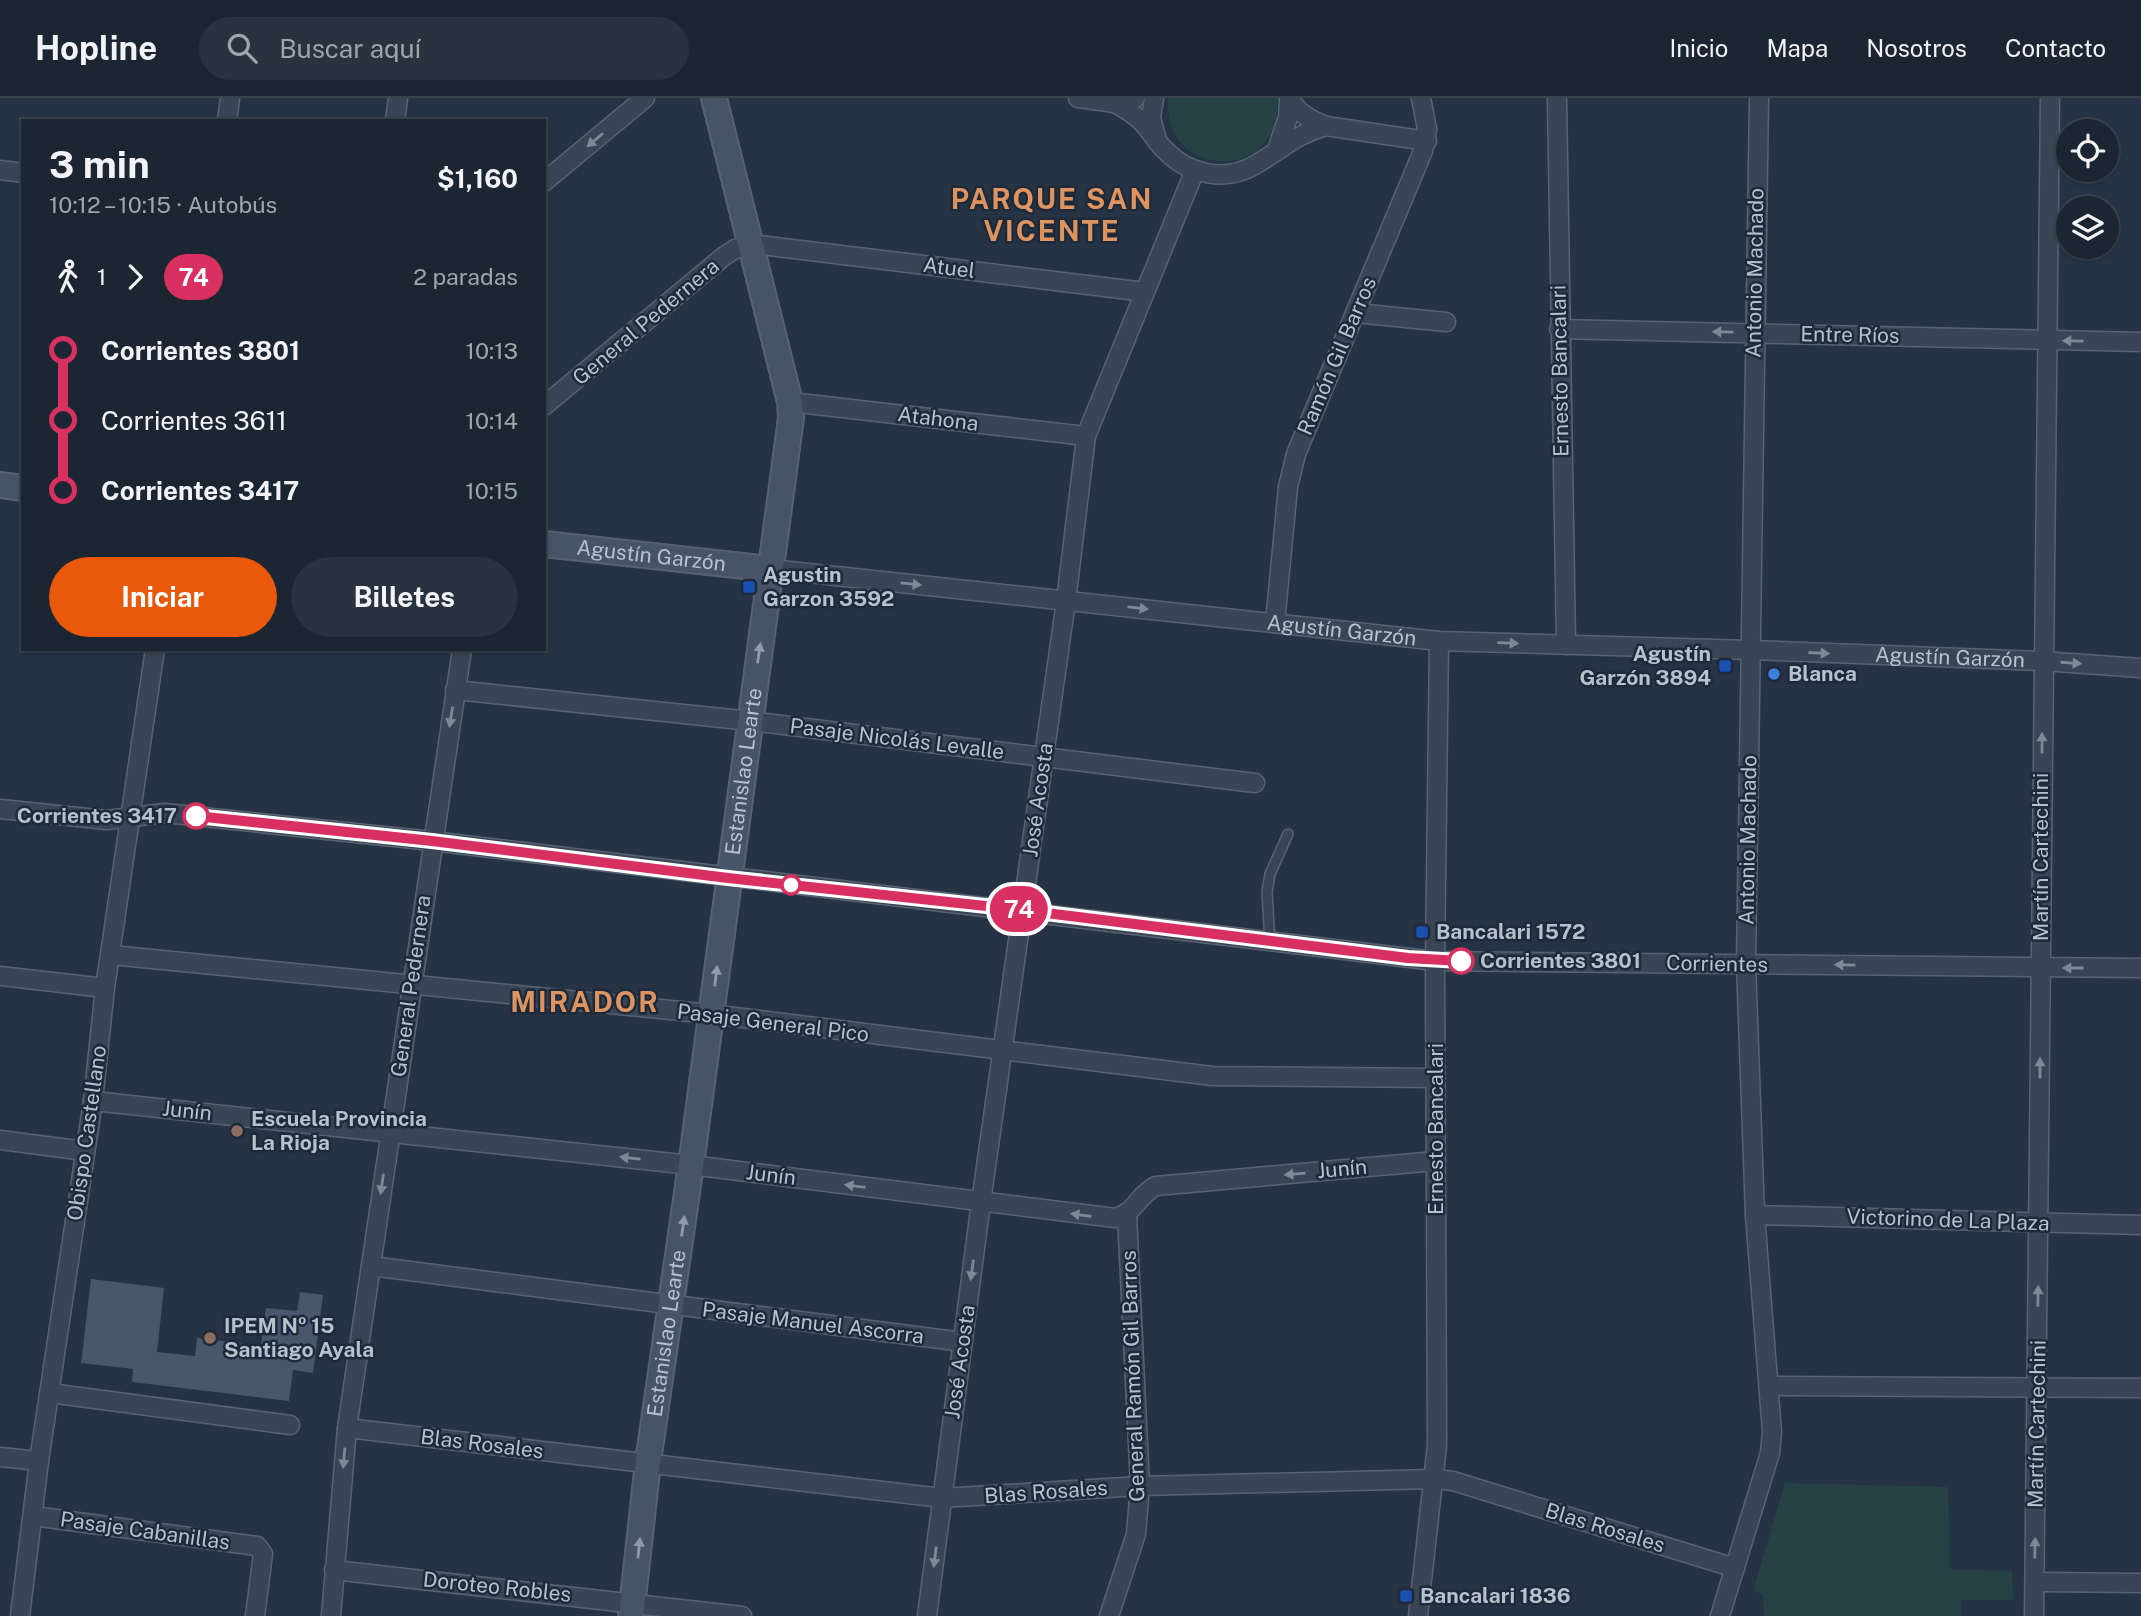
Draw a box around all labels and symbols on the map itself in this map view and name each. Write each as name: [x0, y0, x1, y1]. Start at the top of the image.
one-way arrow: [586, 132, 603, 147]
district label: PARQUE SAN VICENTE: [951, 182, 1153, 247]
street label: Antonio Machado: [1741, 188, 1768, 358]
street label: Atuel: [922, 252, 977, 283]
street label: General Pedernera: [567, 253, 724, 390]
street label: Ramón Gil Barros: [1292, 273, 1381, 439]
street label: Ernesto Bancalari: [1546, 285, 1573, 457]
street label: Entre Ríos: [1800, 321, 1900, 348]
one-way arrow: [1712, 327, 1734, 338]
one-way arrow: [2062, 335, 2084, 346]
street label: Atahona: [896, 401, 980, 436]
street label: Agustín Garzón: [575, 535, 727, 576]
place label: Agustin Garzon 3592: [763, 562, 894, 611]
marker: Agustin Garzon 3592: [741, 579, 757, 595]
one-way arrow: [901, 579, 923, 590]
one-way arrow: [1127, 603, 1149, 614]
street label: Agustín Garzón: [1266, 610, 1418, 650]
one-way arrow: [1497, 637, 1519, 649]
place label: Agustín Garzón 3894: [1579, 641, 1711, 690]
one-way arrow: [754, 642, 765, 664]
street label: Agustín Garzón: [1874, 642, 2025, 672]
one-way arrow: [1808, 647, 1830, 658]
marker: Agustín Garzón 3894: [1717, 658, 1733, 674]
one-way arrow: [2060, 658, 2082, 669]
place label: Blanca: [1788, 661, 1857, 686]
marker: Blanca: [1766, 666, 1782, 682]
street label: Estanislao Learte: [720, 686, 767, 857]
one-way arrow: [445, 706, 456, 728]
street label: Pasaje Nicolás Levalle: [788, 713, 1006, 764]
one-way arrow: [2036, 732, 2048, 754]
street label: José Acosta: [1017, 741, 1058, 859]
street label: Antonio Machado: [1734, 755, 1761, 925]
street label: Martín Cartechini: [2028, 773, 2053, 941]
place label: Corrientes 3417: [17, 803, 177, 828]
marker: Corrientes 3417: [183, 803, 209, 829]
unlabelled marker: [781, 875, 801, 895]
line badge: 74: [988, 886, 1050, 932]
street label: General Pedernera: [385, 893, 436, 1078]
place label: Bancalari 1572: [1436, 919, 1585, 944]
marker: Bancalari 1572: [1414, 924, 1430, 940]
marker: Corrientes 3801: [1448, 948, 1474, 974]
place label: Corrientes 3801: [1480, 948, 1641, 973]
street label: Corrientes: [1666, 950, 1768, 977]
one-way arrow: [1834, 959, 1856, 971]
one-way arrow: [2062, 962, 2084, 974]
one-way arrow: [710, 965, 721, 987]
district label: MIRADOR: [510, 985, 660, 1018]
street label: Pasaje General Pico: [676, 998, 871, 1047]
street label: Ernesto Bancalari: [1423, 1043, 1448, 1215]
street label: Obispo Castellano: [62, 1044, 111, 1222]
one-way arrow: [2034, 1057, 2046, 1079]
street label: Junín: [161, 1095, 213, 1126]
place label: Escuela Provincia La Rioja: [251, 1106, 427, 1155]
marker: Escuela Provincia La Rioja: [229, 1123, 245, 1139]
one-way arrow: [618, 1152, 640, 1163]
street label: Junín: [1316, 1154, 1368, 1183]
street label: Junín: [745, 1159, 797, 1190]
one-way arrow: [1283, 1169, 1305, 1180]
one-way arrow: [376, 1173, 387, 1195]
one-way arrow: [844, 1180, 866, 1191]
street label: Victorino de La Plaza: [1846, 1203, 2050, 1236]
one-way arrow: [1070, 1209, 1092, 1220]
one-way arrow: [677, 1215, 688, 1237]
street label: Estanislao Learte: [642, 1248, 691, 1418]
street label: General Ramón Gil Barros: [1116, 1250, 1149, 1502]
one-way arrow: [967, 1259, 978, 1281]
one-way arrow: [2032, 1285, 2044, 1307]
street label: Pasaje Manuel Ascorra: [701, 1296, 925, 1349]
street label: José Acosta: [939, 1303, 980, 1421]
place label: IPEM Nº 15 Santiago Ayala: [224, 1313, 374, 1362]
marker: IPEM Nº 15 Santiago Ayala: [202, 1330, 218, 1346]
street label: Martín Cartechini: [2023, 1340, 2050, 1508]
street label: Blas Rosales: [419, 1424, 545, 1463]
one-way arrow: [339, 1447, 350, 1469]
street label: Blas Rosales: [983, 1475, 1109, 1508]
street label: Blas Rosales: [1542, 1497, 1668, 1558]
street label: Pasaje Cabanillas: [59, 1506, 232, 1555]
one-way arrow: [633, 1537, 644, 1559]
one-way arrow: [2029, 1537, 2041, 1559]
one-way arrow: [929, 1546, 940, 1568]
street label: Doroteo Robles: [422, 1566, 572, 1607]
place label: Bancalari 1836: [1420, 1583, 1571, 1608]
marker: Bancalari 1836: [1398, 1588, 1414, 1604]

